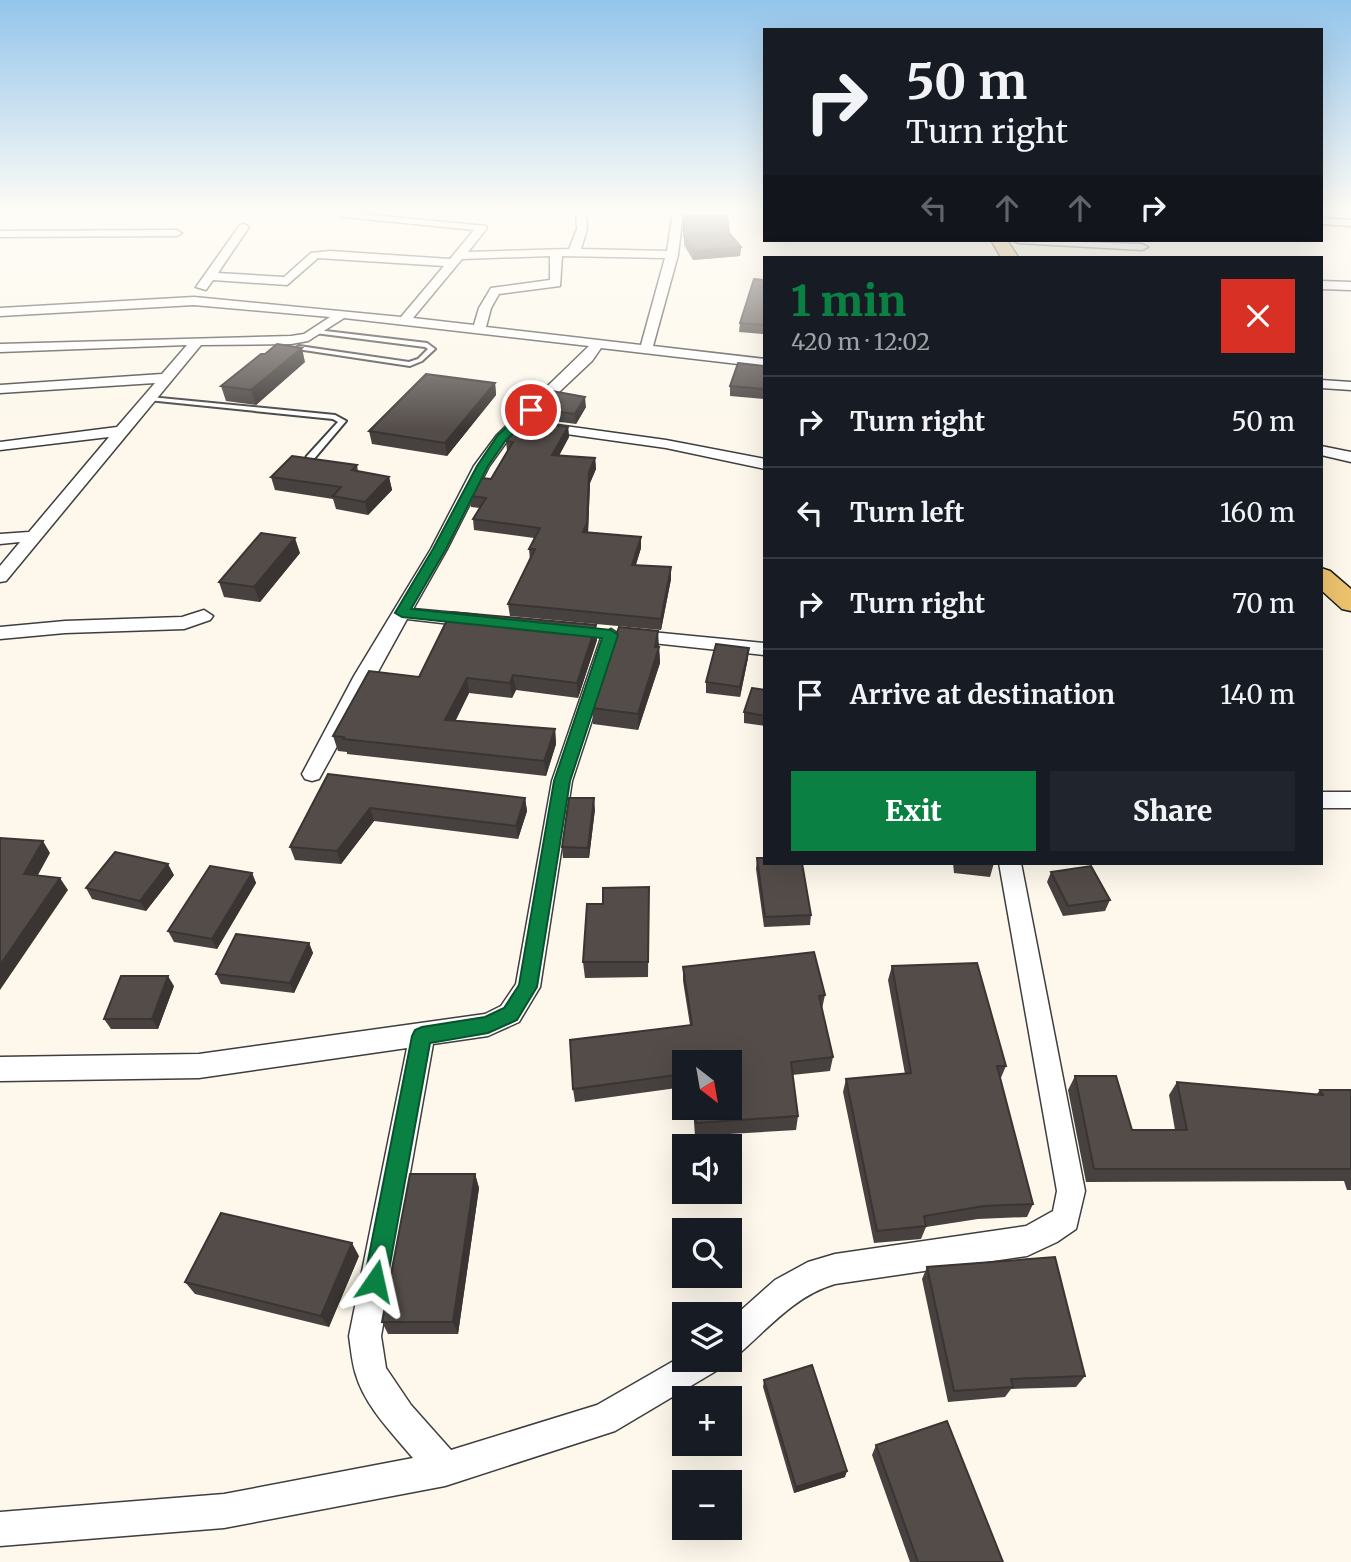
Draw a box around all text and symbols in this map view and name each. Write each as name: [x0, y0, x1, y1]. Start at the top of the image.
text: 50 m: [906, 51, 1027, 112]
icon: right: [791, 56, 882, 147]
text: Turn right: [906, 112, 1068, 152]
icon: left: [915, 189, 953, 227]
icon: ahead: [988, 189, 1026, 227]
icon: ahead: [1061, 189, 1099, 227]
icon: right: [1134, 189, 1172, 227]
text: 1 min: [791, 275, 906, 327]
button: close: [1221, 279, 1295, 353]
text: 420 m · 12:02: [791, 327, 930, 356]
pin: [501, 380, 561, 440]
icon: arrive: [512, 391, 550, 429]
icon: right: [791, 403, 829, 441]
text: Turn right: [850, 405, 985, 438]
text: 50 m: [1231, 405, 1295, 438]
icon: left: [791, 494, 829, 532]
text: Turn left: [850, 496, 964, 529]
text: 160 m: [1220, 496, 1295, 529]
icon: right: [791, 585, 829, 623]
text: Turn right: [850, 587, 985, 620]
text: 70 m: [1232, 587, 1295, 620]
icon: arrive: [791, 676, 829, 714]
text: Arrive at destination: [850, 678, 1115, 711]
text: 140 m: [1220, 678, 1295, 711]
button: Exit: [791, 771, 1036, 851]
button: Share: [1050, 771, 1295, 851]
north arrow: [672, 1050, 742, 1120]
map controls: [672, 1050, 742, 1540]
button: sound: [672, 1134, 742, 1204]
button: search: [672, 1218, 742, 1288]
position arrow: [338, 1244, 412, 1318]
button: layers: [672, 1302, 742, 1372]
button: +: [672, 1386, 742, 1456]
button: −: [672, 1470, 742, 1540]

